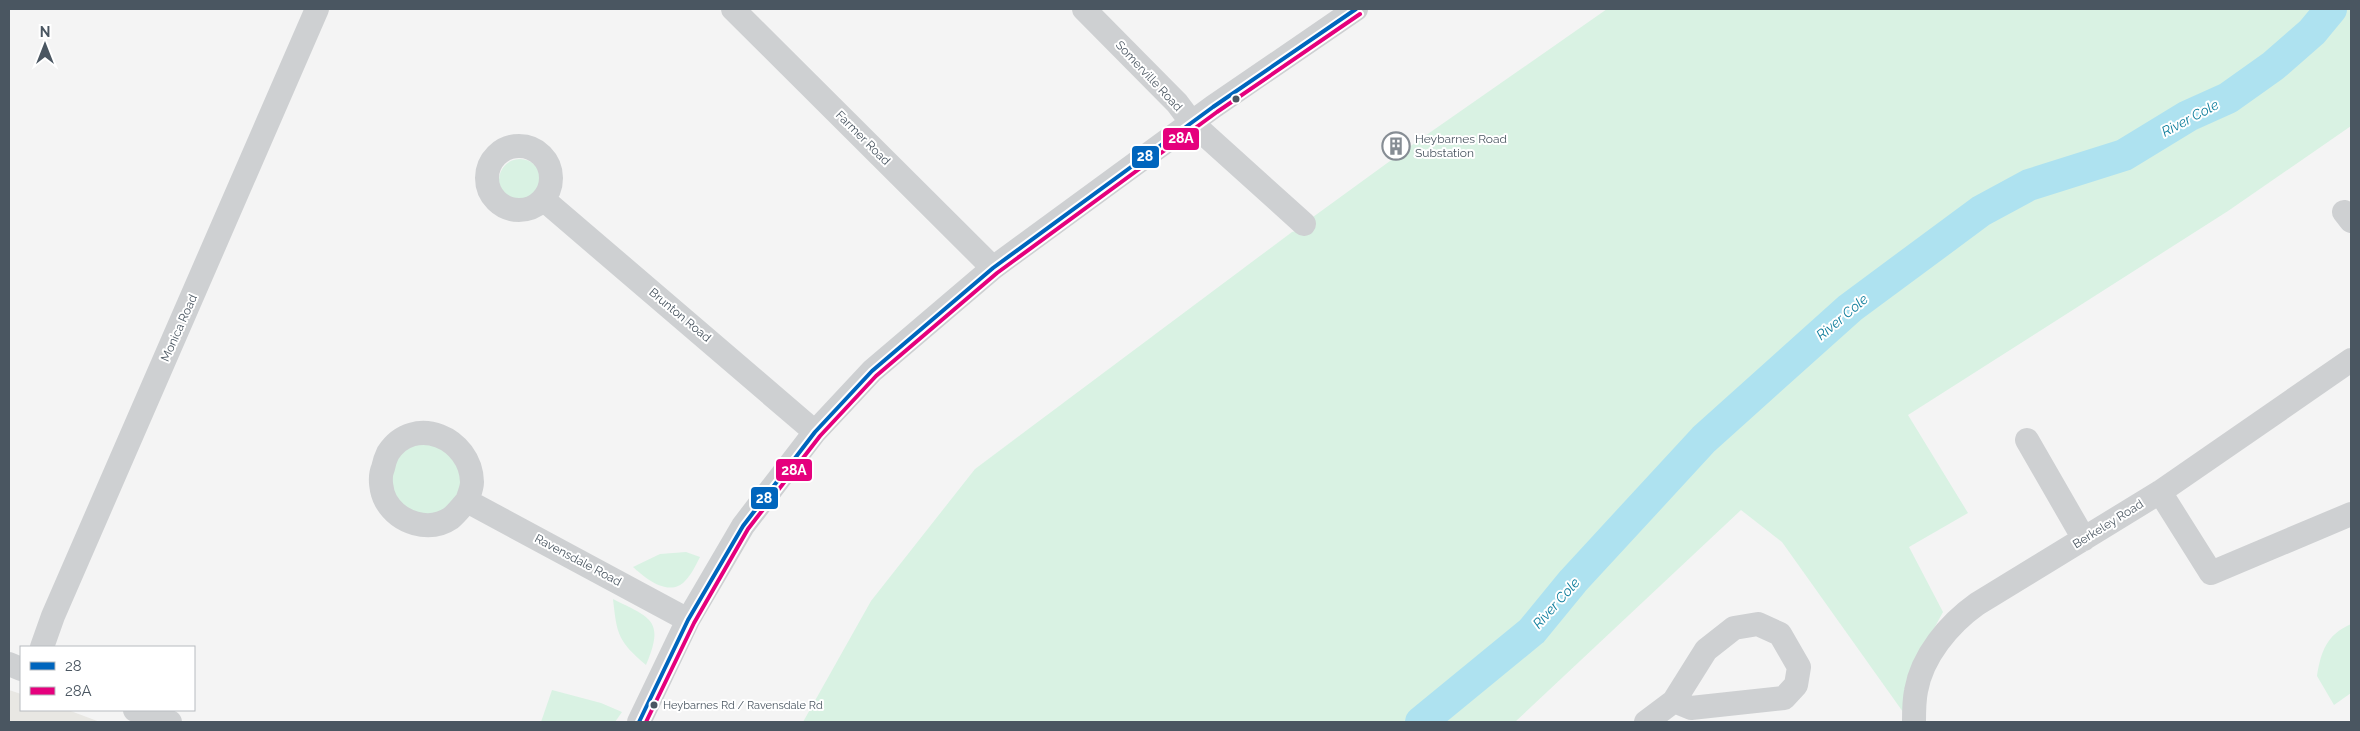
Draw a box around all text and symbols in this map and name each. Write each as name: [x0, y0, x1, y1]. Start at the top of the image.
north arrow: [20, 20, 70, 70]
text: N: [40, 24, 50, 40]
street label: Somerville Road: [1113, 38, 1185, 114]
unlabelled marker: [1231, 94, 1241, 104]
water label: River Cole: [2159, 96, 2222, 140]
street label: Farmer Road: [833, 108, 893, 168]
line badge: 28A: [1162, 127, 1200, 151]
text: 28A: [1168, 130, 1194, 146]
building icon: Heybarnes Road Substation: [1381, 131, 1411, 161]
place label: Heybarnes Road Substation: [1415, 132, 1507, 160]
line badge: 28: [1131, 145, 1160, 169]
text: 28: [1137, 148, 1153, 164]
street label: Brunton Road: [646, 285, 714, 345]
water label: River Cole: [1813, 291, 1871, 343]
street label: Monica Road: [158, 292, 200, 364]
line badge: 28A: [775, 458, 813, 482]
text: 28A: [781, 462, 807, 478]
line badge: 28: [750, 486, 779, 510]
text: 28: [756, 490, 772, 506]
street label: Berkeley Road: [2070, 497, 2146, 551]
street label: Ravensdale Road: [532, 531, 624, 589]
water label: River Cole: [1529, 574, 1583, 632]
legend: [20, 646, 195, 711]
text: 28: [65, 657, 82, 675]
text: 28A: [65, 682, 92, 700]
place label: Heybarnes Rd / Ravensdale Rd: [663, 699, 823, 712]
marker: Heybarnes Rd / Ravensdale Rd: [649, 700, 659, 710]

